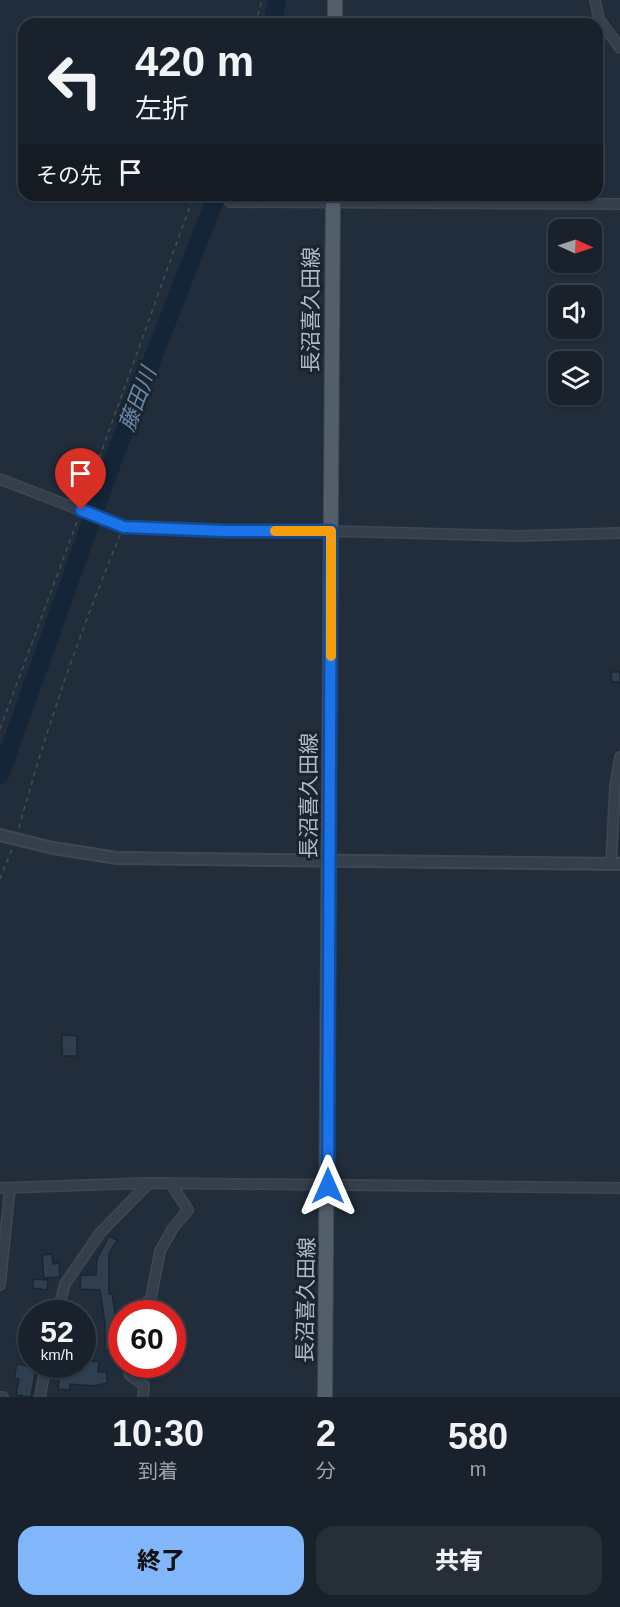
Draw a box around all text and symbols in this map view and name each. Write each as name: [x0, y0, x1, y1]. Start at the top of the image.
text: 420 m: [135, 38, 254, 85]
icon: left: [36, 42, 114, 120]
text: 左折: [135, 94, 189, 124]
icon: arrive: [114, 156, 147, 189]
text: その先: [36, 163, 102, 188]
north arrow: [548, 219, 602, 273]
map controls: [548, 219, 602, 405]
street label: 長沼喜久田線: [299, 247, 322, 373]
button: sound: [548, 285, 602, 339]
button: layers: [548, 351, 602, 405]
water label: 藤田川: [114, 362, 162, 434]
pin: [55, 448, 106, 510]
icon: arrive: [64, 457, 97, 490]
street label: 長沼喜久田線: [297, 733, 320, 859]
position arrow: [296, 1154, 360, 1218]
street label: 長沼喜久田線: [293, 1237, 318, 1363]
speed limit sign: 60: [108, 1300, 186, 1378]
text: 52: [40, 1315, 74, 1348]
text: km/h: [41, 1346, 73, 1363]
text: 10:30: [112, 1413, 204, 1454]
text: 2: [316, 1413, 336, 1454]
text: 580: [448, 1416, 508, 1457]
text: m: [470, 1458, 486, 1480]
text: 到着: [138, 1460, 178, 1482]
text: 分: [316, 1460, 336, 1482]
button: 終了: [18, 1526, 304, 1595]
button: 共有: [316, 1526, 602, 1595]

